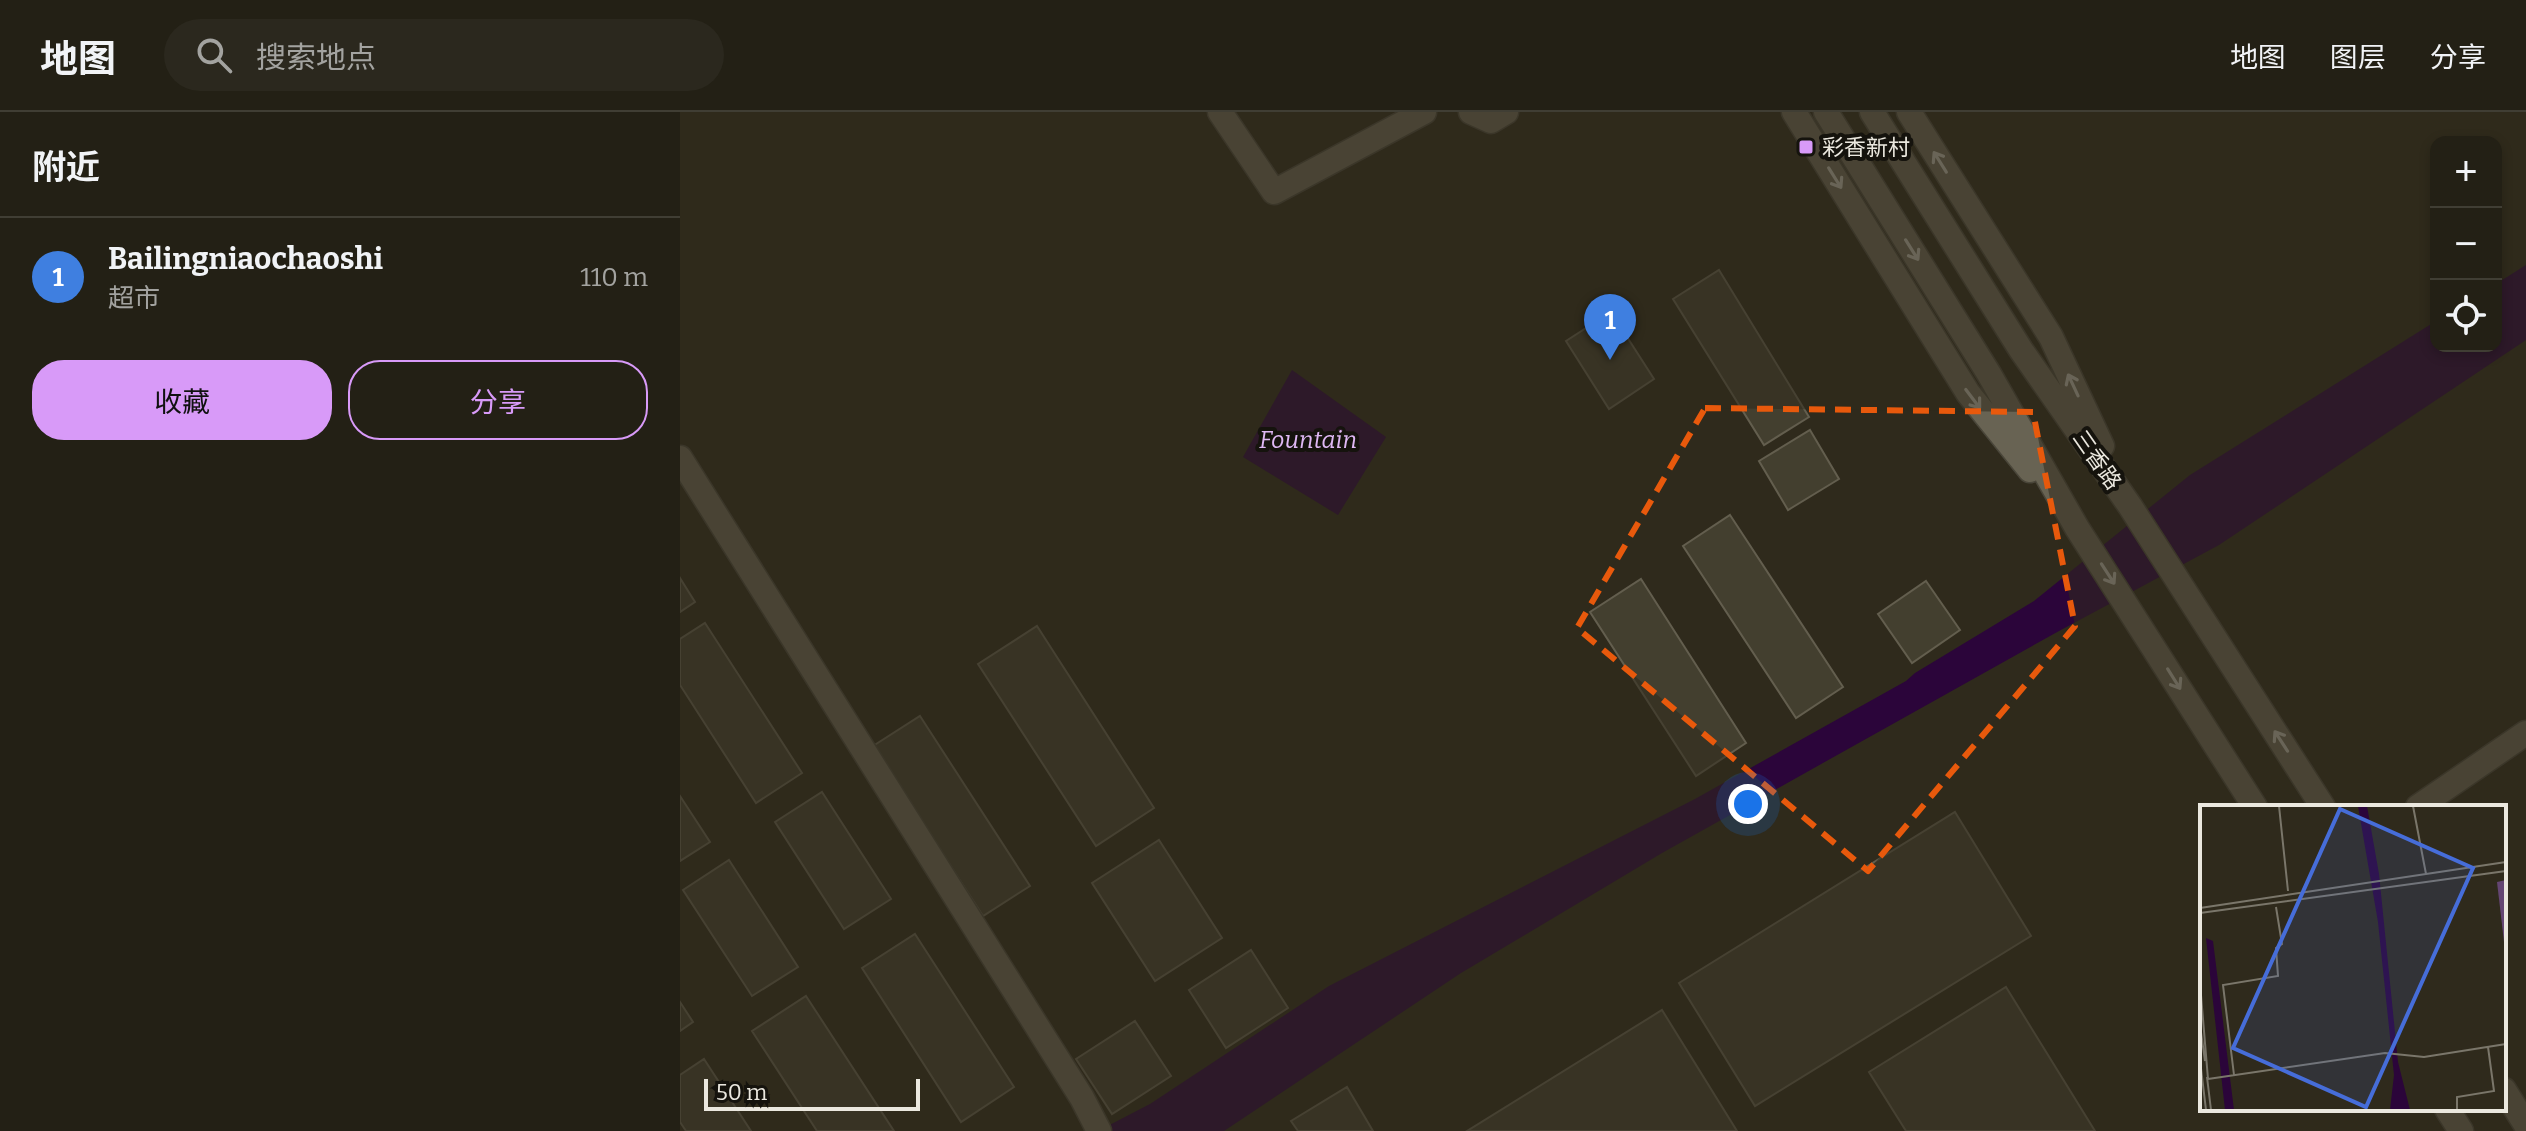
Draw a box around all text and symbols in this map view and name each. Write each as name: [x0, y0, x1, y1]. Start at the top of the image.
search box: [164, 19, 724, 91]
icon: search: [192, 33, 236, 77]
text: 地图: [40, 36, 116, 82]
text: 搜索地点: [256, 40, 376, 76]
text: 地图: [2230, 41, 2286, 74]
text: 图层: [2330, 41, 2386, 74]
text: 分享: [2430, 41, 2486, 74]
place label: 彩香新村: [1822, 134, 1910, 161]
map controls: [2430, 136, 2502, 352]
button: +: [2430, 136, 2502, 208]
marker: 彩香新村: [1797, 138, 1815, 156]
text: 附近: [32, 147, 100, 188]
one-way arrow: [1932, 151, 1948, 174]
one-way arrow: [1827, 166, 1843, 189]
button: −: [2430, 208, 2502, 280]
one-way arrow: [1904, 238, 1920, 260]
text: Bailingniaochaoshi: [108, 241, 383, 277]
text: 1: [52, 262, 64, 293]
text: 110 m: [580, 262, 648, 293]
button: locate: [2430, 280, 2502, 352]
text: 超市: [108, 283, 160, 314]
pin: 1: [1584, 294, 1636, 360]
button: 收藏: [32, 360, 332, 440]
button: 分享: [348, 360, 648, 440]
one-way arrow: [2065, 373, 2080, 397]
one-way arrow: [1965, 387, 1981, 409]
street label: 三香路: [2067, 425, 2127, 495]
water label: Fountain: [1259, 426, 1357, 454]
one-way arrow: [2099, 563, 2116, 585]
one-way arrow: [2167, 667, 2183, 690]
one-way arrow: [2272, 730, 2288, 753]
your location: [1728, 784, 1768, 824]
inset map: [2200, 805, 2506, 1111]
scale bar: [704, 1075, 920, 1111]
text: 50 m: [716, 1079, 767, 1106]

